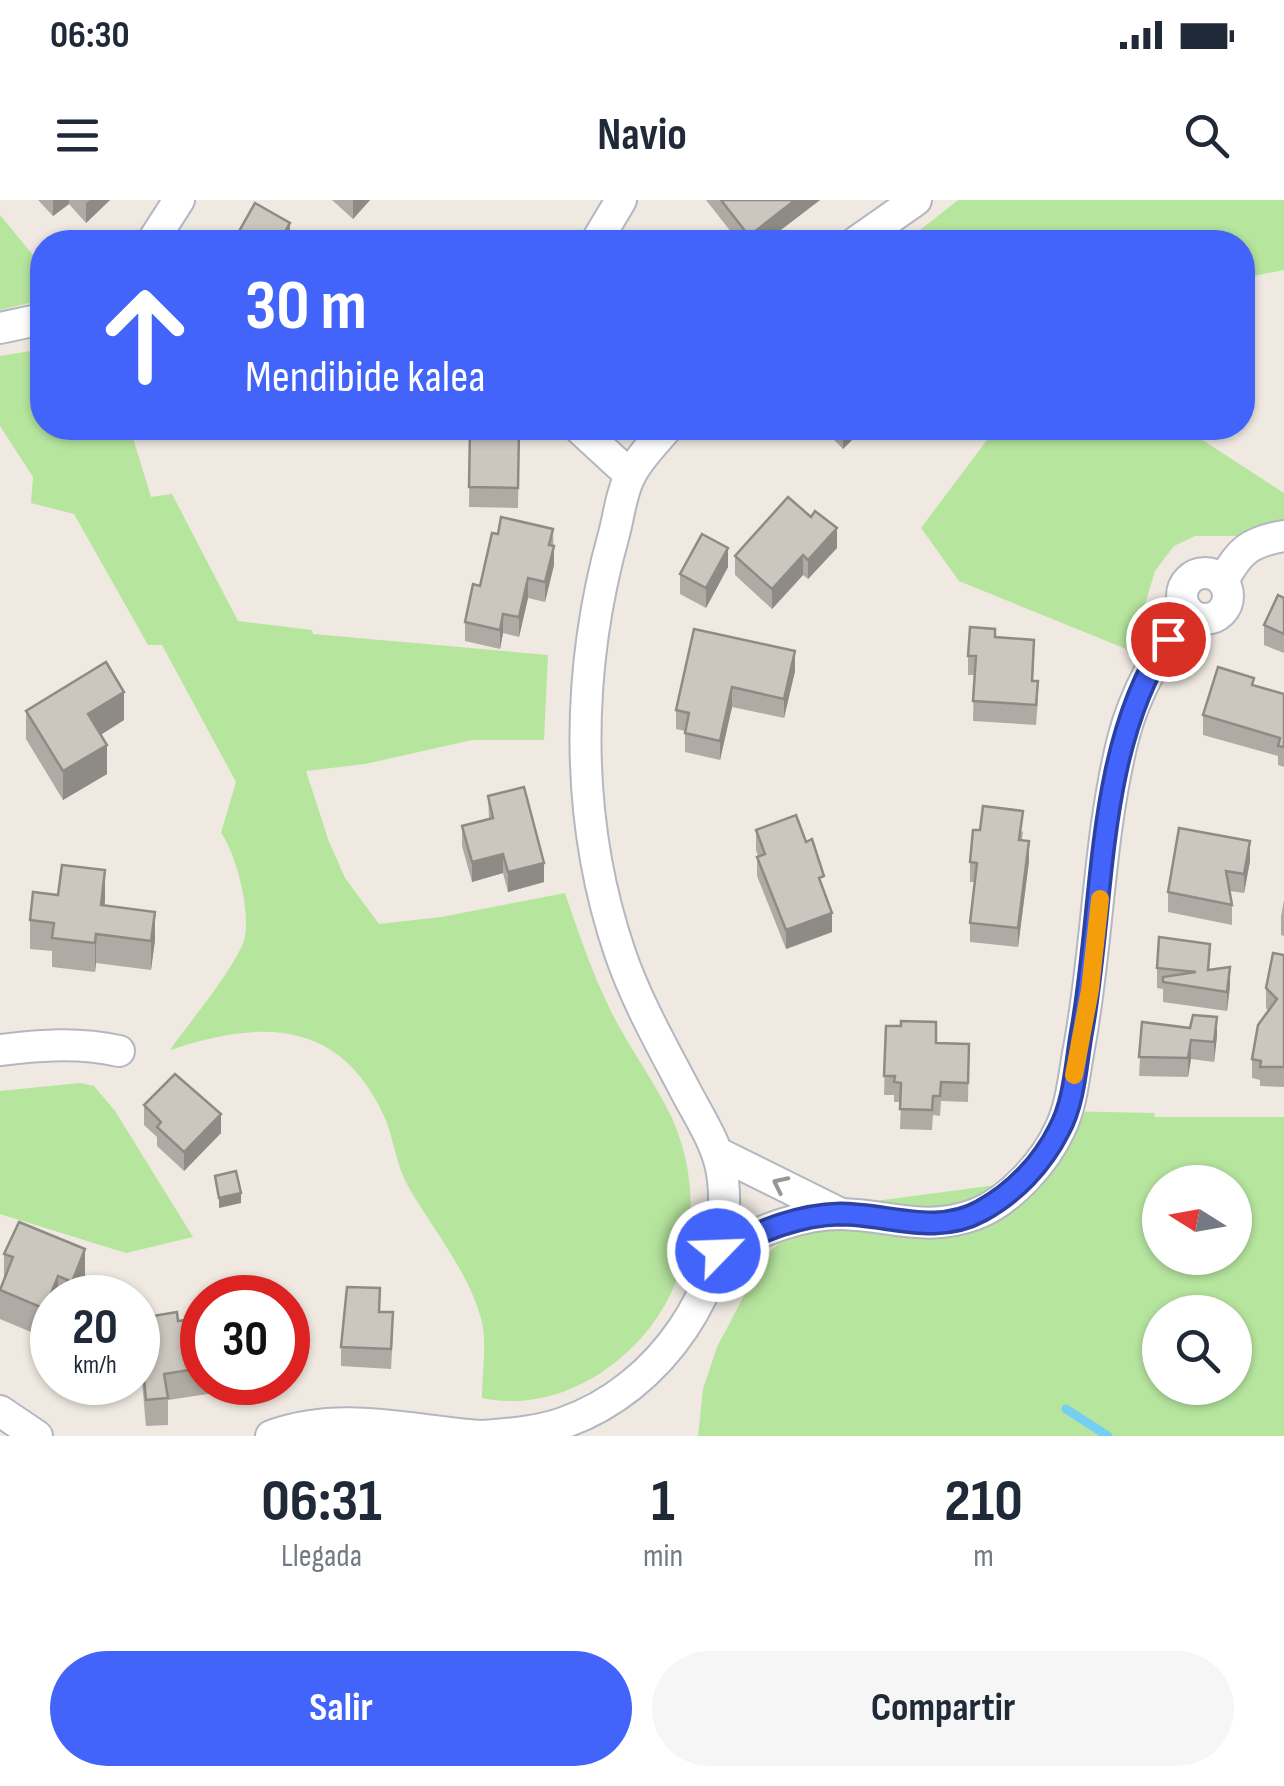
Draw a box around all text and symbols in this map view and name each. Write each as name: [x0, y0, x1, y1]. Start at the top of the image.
text: 06:30: [50, 13, 130, 58]
icon: menu: [50, 108, 105, 163]
text: Navio: [597, 108, 687, 163]
icon: search: [1179, 108, 1234, 163]
text: 30 m: [245, 265, 367, 349]
icon: ahead: [80, 270, 210, 400]
text: Mendibide kalea: [245, 350, 486, 405]
pin: [1126, 597, 1211, 682]
icon: arrive: [1141, 612, 1196, 667]
north arrow: [1142, 1165, 1252, 1275]
map controls: [1142, 1165, 1252, 1405]
one-way arrow: [772, 1177, 790, 1196]
position arrow: [666, 1199, 770, 1303]
speed limit sign: 30: [180, 1275, 310, 1405]
button: search: [1142, 1295, 1252, 1405]
text: 20: [72, 1298, 118, 1358]
text: km/h: [73, 1350, 117, 1381]
text: 06:31: [261, 1466, 382, 1538]
text: 1: [651, 1466, 675, 1538]
text: 210: [944, 1466, 1023, 1538]
text: Llegada: [281, 1537, 362, 1576]
text: min: [643, 1537, 683, 1576]
text: m: [973, 1537, 994, 1576]
button: Salir: [50, 1651, 632, 1766]
button: Compartir: [652, 1651, 1234, 1766]

